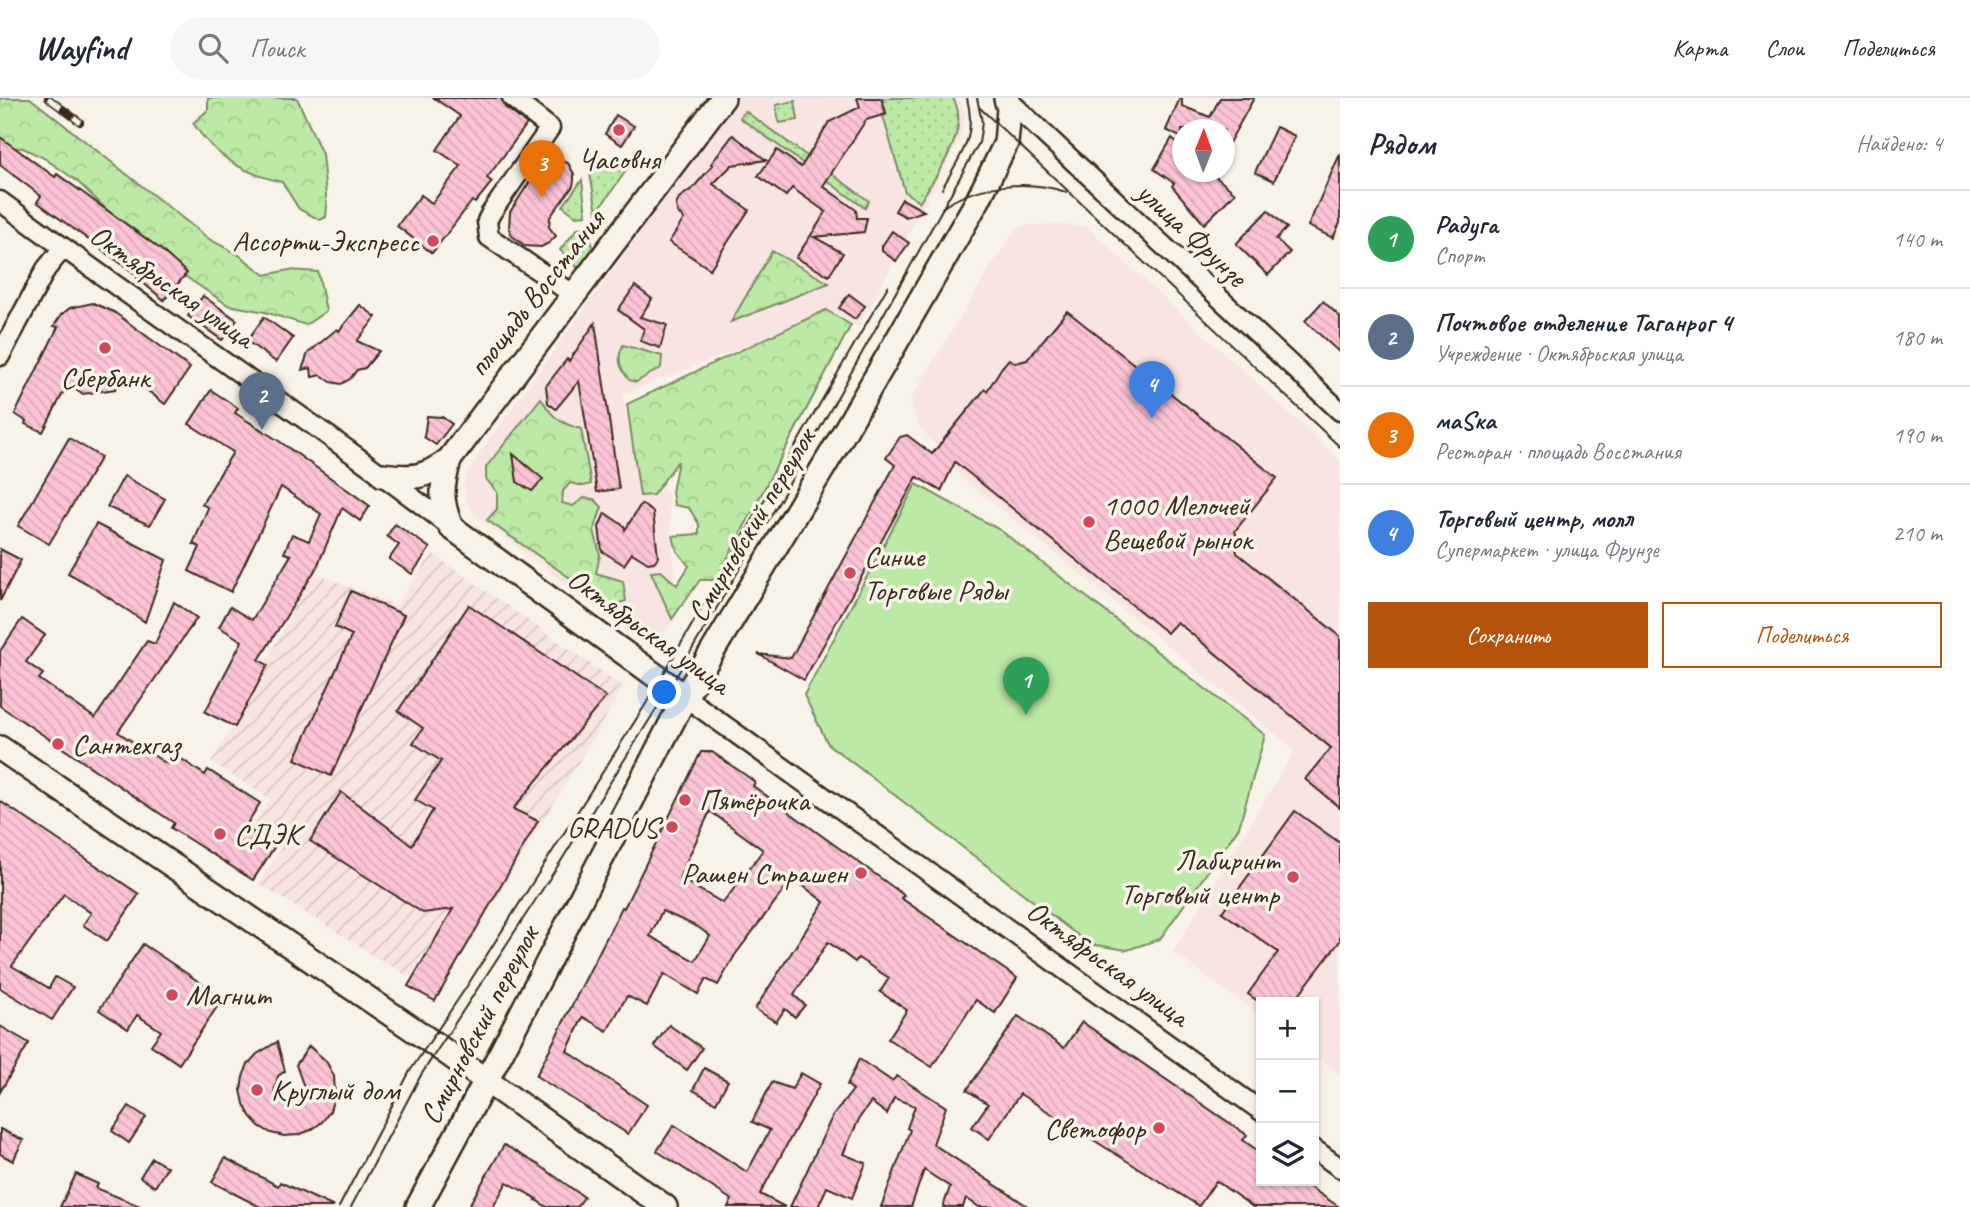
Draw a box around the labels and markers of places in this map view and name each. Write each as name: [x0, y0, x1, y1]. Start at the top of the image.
marker: Часовня: [611, 122, 627, 138]
pin: 3: [519, 140, 565, 198]
place label: Часовня: [578, 140, 662, 178]
place label: Ассорти-Экспресс: [232, 222, 420, 260]
marker: Ассорти-Экспресс: [425, 233, 441, 249]
marker: Сбербанк: [97, 340, 113, 356]
place label: Сбербанк: [61, 358, 151, 396]
pin: 4: [1129, 361, 1175, 419]
pin: 2: [239, 372, 285, 430]
place label: 1000 Мелочей Вещевой рынок: [1103, 486, 1254, 558]
marker: 1000 Мелочей Вещевой рынок: [1081, 514, 1097, 530]
place label: Синие Торговые Ряды: [864, 537, 1009, 609]
marker: Синие Торговые Ряды: [842, 565, 858, 581]
pin: 1: [1003, 657, 1049, 715]
place label: Сантехгаз: [72, 725, 183, 763]
marker: Сантехгаз: [50, 736, 66, 752]
place label: Пятёрочка: [699, 781, 811, 819]
marker: Пятёрочка: [677, 792, 693, 808]
place label: GRADUS: [567, 808, 663, 846]
place label: СДЭК: [234, 815, 306, 853]
marker: GRADUS: [664, 819, 680, 835]
marker: СДЭК: [212, 826, 228, 842]
place label: Лабиринт Торговый центр: [1121, 841, 1282, 913]
place label: Рашен Страшен: [681, 854, 850, 892]
marker: Рашен Страшен: [853, 865, 869, 881]
marker: Лабиринт Торговый центр: [1285, 869, 1301, 885]
place label: Магнит: [186, 976, 272, 1014]
marker: Магнит: [164, 987, 180, 1003]
place label: Круглый дом: [271, 1071, 402, 1109]
marker: Круглый дом: [249, 1082, 265, 1098]
place label: Светофор: [1044, 1109, 1147, 1147]
marker: Светофор: [1151, 1120, 1167, 1136]

